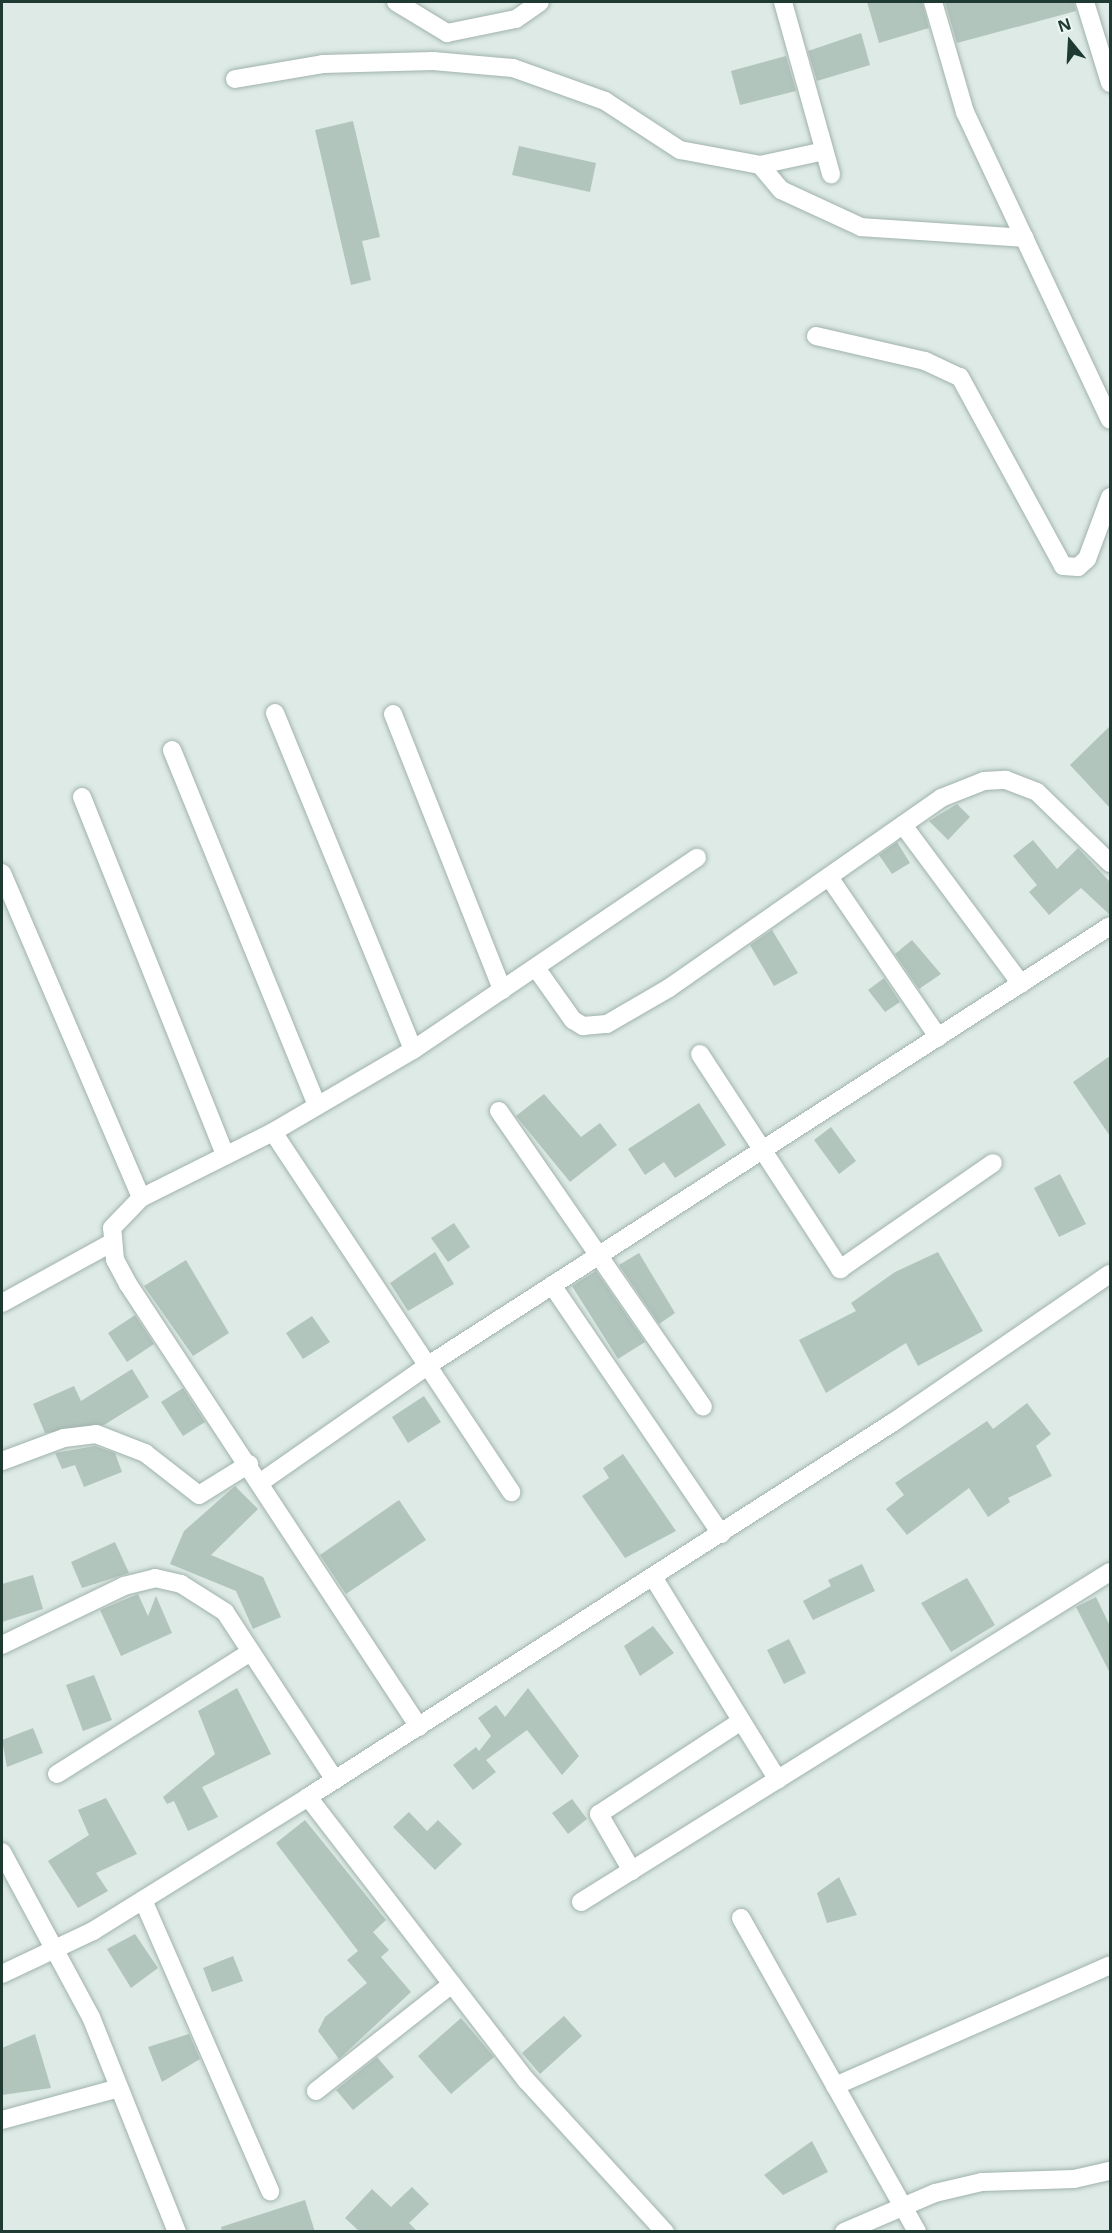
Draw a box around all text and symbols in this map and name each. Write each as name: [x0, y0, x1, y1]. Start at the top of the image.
north arrow: [1040, 12, 1100, 72]
text: N: [1055, 12, 1074, 37]

